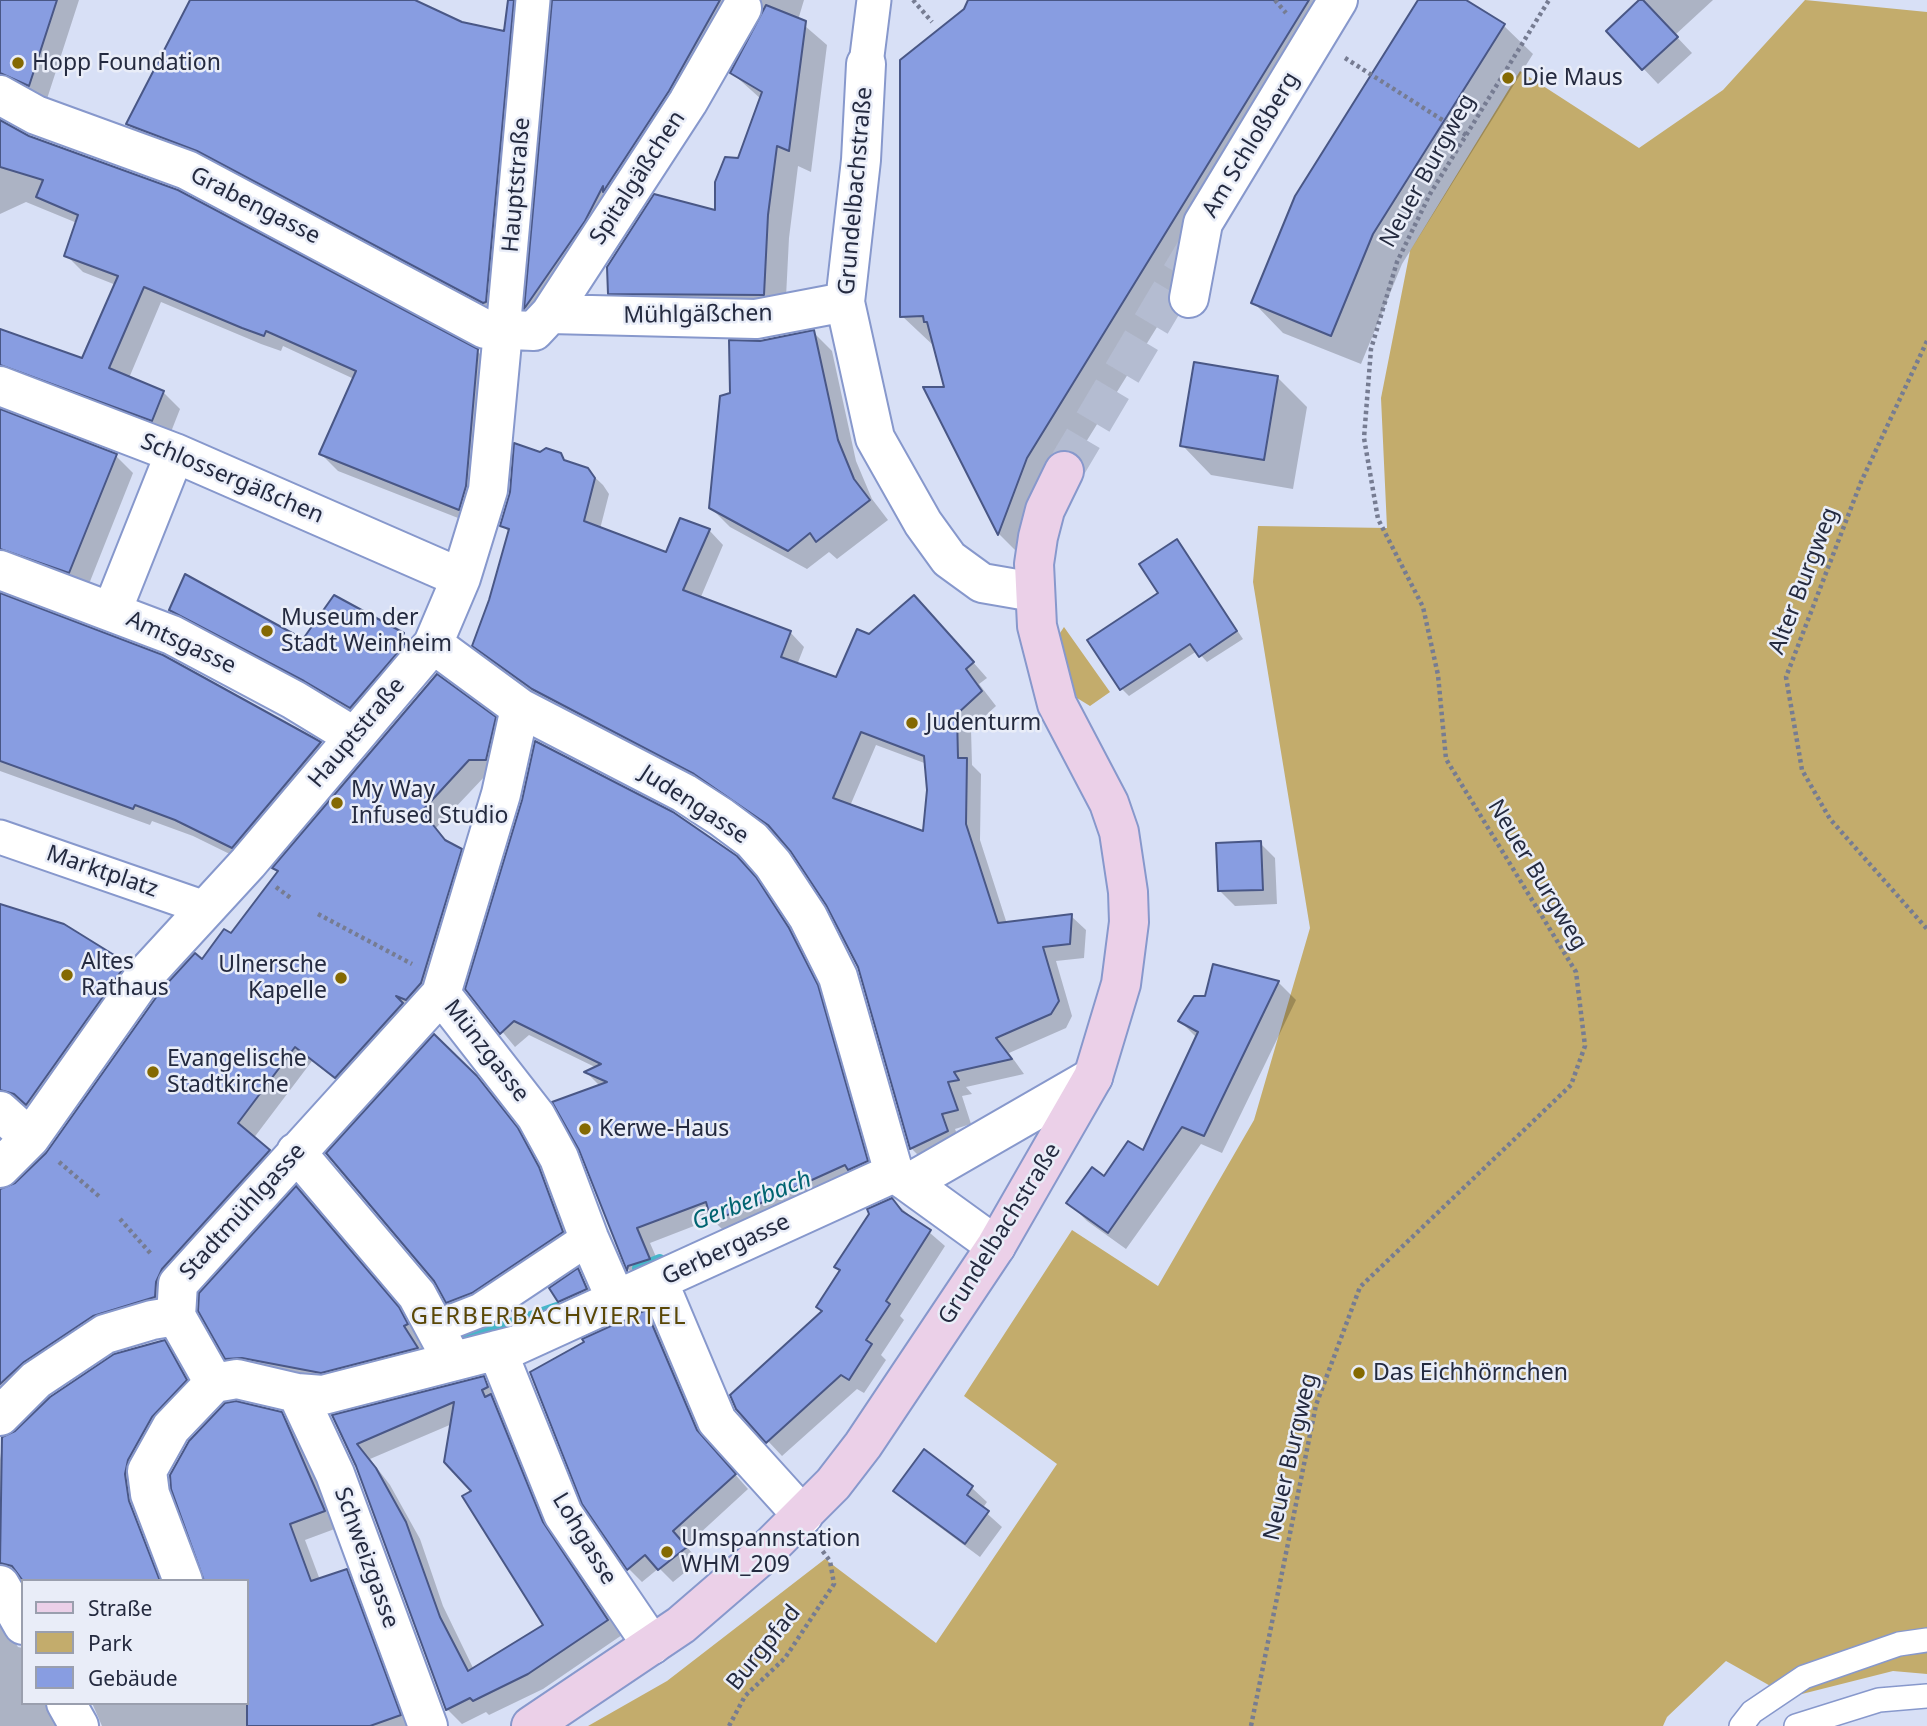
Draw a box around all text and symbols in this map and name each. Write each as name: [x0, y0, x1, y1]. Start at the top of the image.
place label: Hopp Foundation: [32, 49, 221, 77]
marker: Hopp Foundation: [10, 55, 26, 71]
place label: Die Maus: [1522, 64, 1623, 92]
street label: Am Schloßberg: [1197, 67, 1305, 223]
marker: Die Maus: [1500, 70, 1516, 86]
street label: Grundelbachstraße: [833, 86, 879, 296]
street label: Neuer Burgweg: [1375, 90, 1481, 252]
street label: Spitalgäßchen: [585, 106, 691, 250]
street label: Hauptstraße: [497, 116, 537, 254]
street label: Grabengasse: [185, 161, 325, 251]
street label: Mühlgäßchen: [623, 300, 773, 330]
street label: Schlossergäßchen: [136, 428, 328, 530]
street label: Alter Burgweg: [1763, 504, 1845, 658]
place label: Museum der Stadt Weinheim: [281, 604, 452, 658]
street label: Amtsgasse: [122, 606, 240, 680]
marker: Museum der Stadt Weinheim: [259, 623, 275, 639]
street label: Hauptstraße: [303, 672, 411, 794]
place label: Judenturm: [926, 709, 1041, 737]
marker: Judenturm: [904, 715, 920, 731]
street label: Judengasse: [635, 760, 753, 850]
place label: My Way Infused Studio: [351, 776, 508, 830]
marker: My Way Infused Studio: [329, 795, 345, 811]
street label: Neuer Burgweg: [1481, 795, 1593, 955]
street label: Marktplatz: [43, 840, 161, 904]
place label: Altes Rathaus: [81, 948, 169, 1002]
place label: Ulnersche Kapelle: [218, 951, 327, 1005]
marker: Altes Rathaus: [59, 967, 75, 983]
marker: Ulnersche Kapelle: [333, 970, 349, 986]
street label: Münzgasse: [438, 994, 534, 1108]
place label: Evangelische Stadtkirche: [167, 1045, 307, 1099]
marker: Evangelische Stadtkirche: [145, 1064, 161, 1080]
place label: Kerwe-Haus: [599, 1115, 729, 1143]
marker: Kerwe-Haus: [577, 1121, 593, 1137]
street label: Stadtmühlgasse: [174, 1138, 312, 1286]
street label: Grundelbachstraße: [933, 1138, 1067, 1330]
water label: Gerberbach: [688, 1165, 816, 1237]
street label: Gerbergasse: [658, 1208, 794, 1292]
district label: GERBERBACHVIERTEL: [413, 1303, 685, 1331]
place label: Das Eichhörnchen: [1373, 1359, 1568, 1387]
marker: Das Eichhörnchen: [1351, 1365, 1367, 1381]
street label: Neuer Burgweg: [1258, 1371, 1324, 1543]
street label: Schweizgasse: [328, 1484, 404, 1632]
street label: Lohgasse: [546, 1488, 622, 1590]
place label: Umspannstation WHM_209: [681, 1525, 860, 1579]
marker: Umspannstation WHM_209: [659, 1544, 675, 1560]
legend: [21, 1579, 248, 1705]
text: Straße: [88, 1594, 152, 1622]
street label: Burgpfad: [721, 1600, 807, 1696]
text: Park: [88, 1629, 132, 1657]
text: Gebäude: [88, 1664, 178, 1692]

